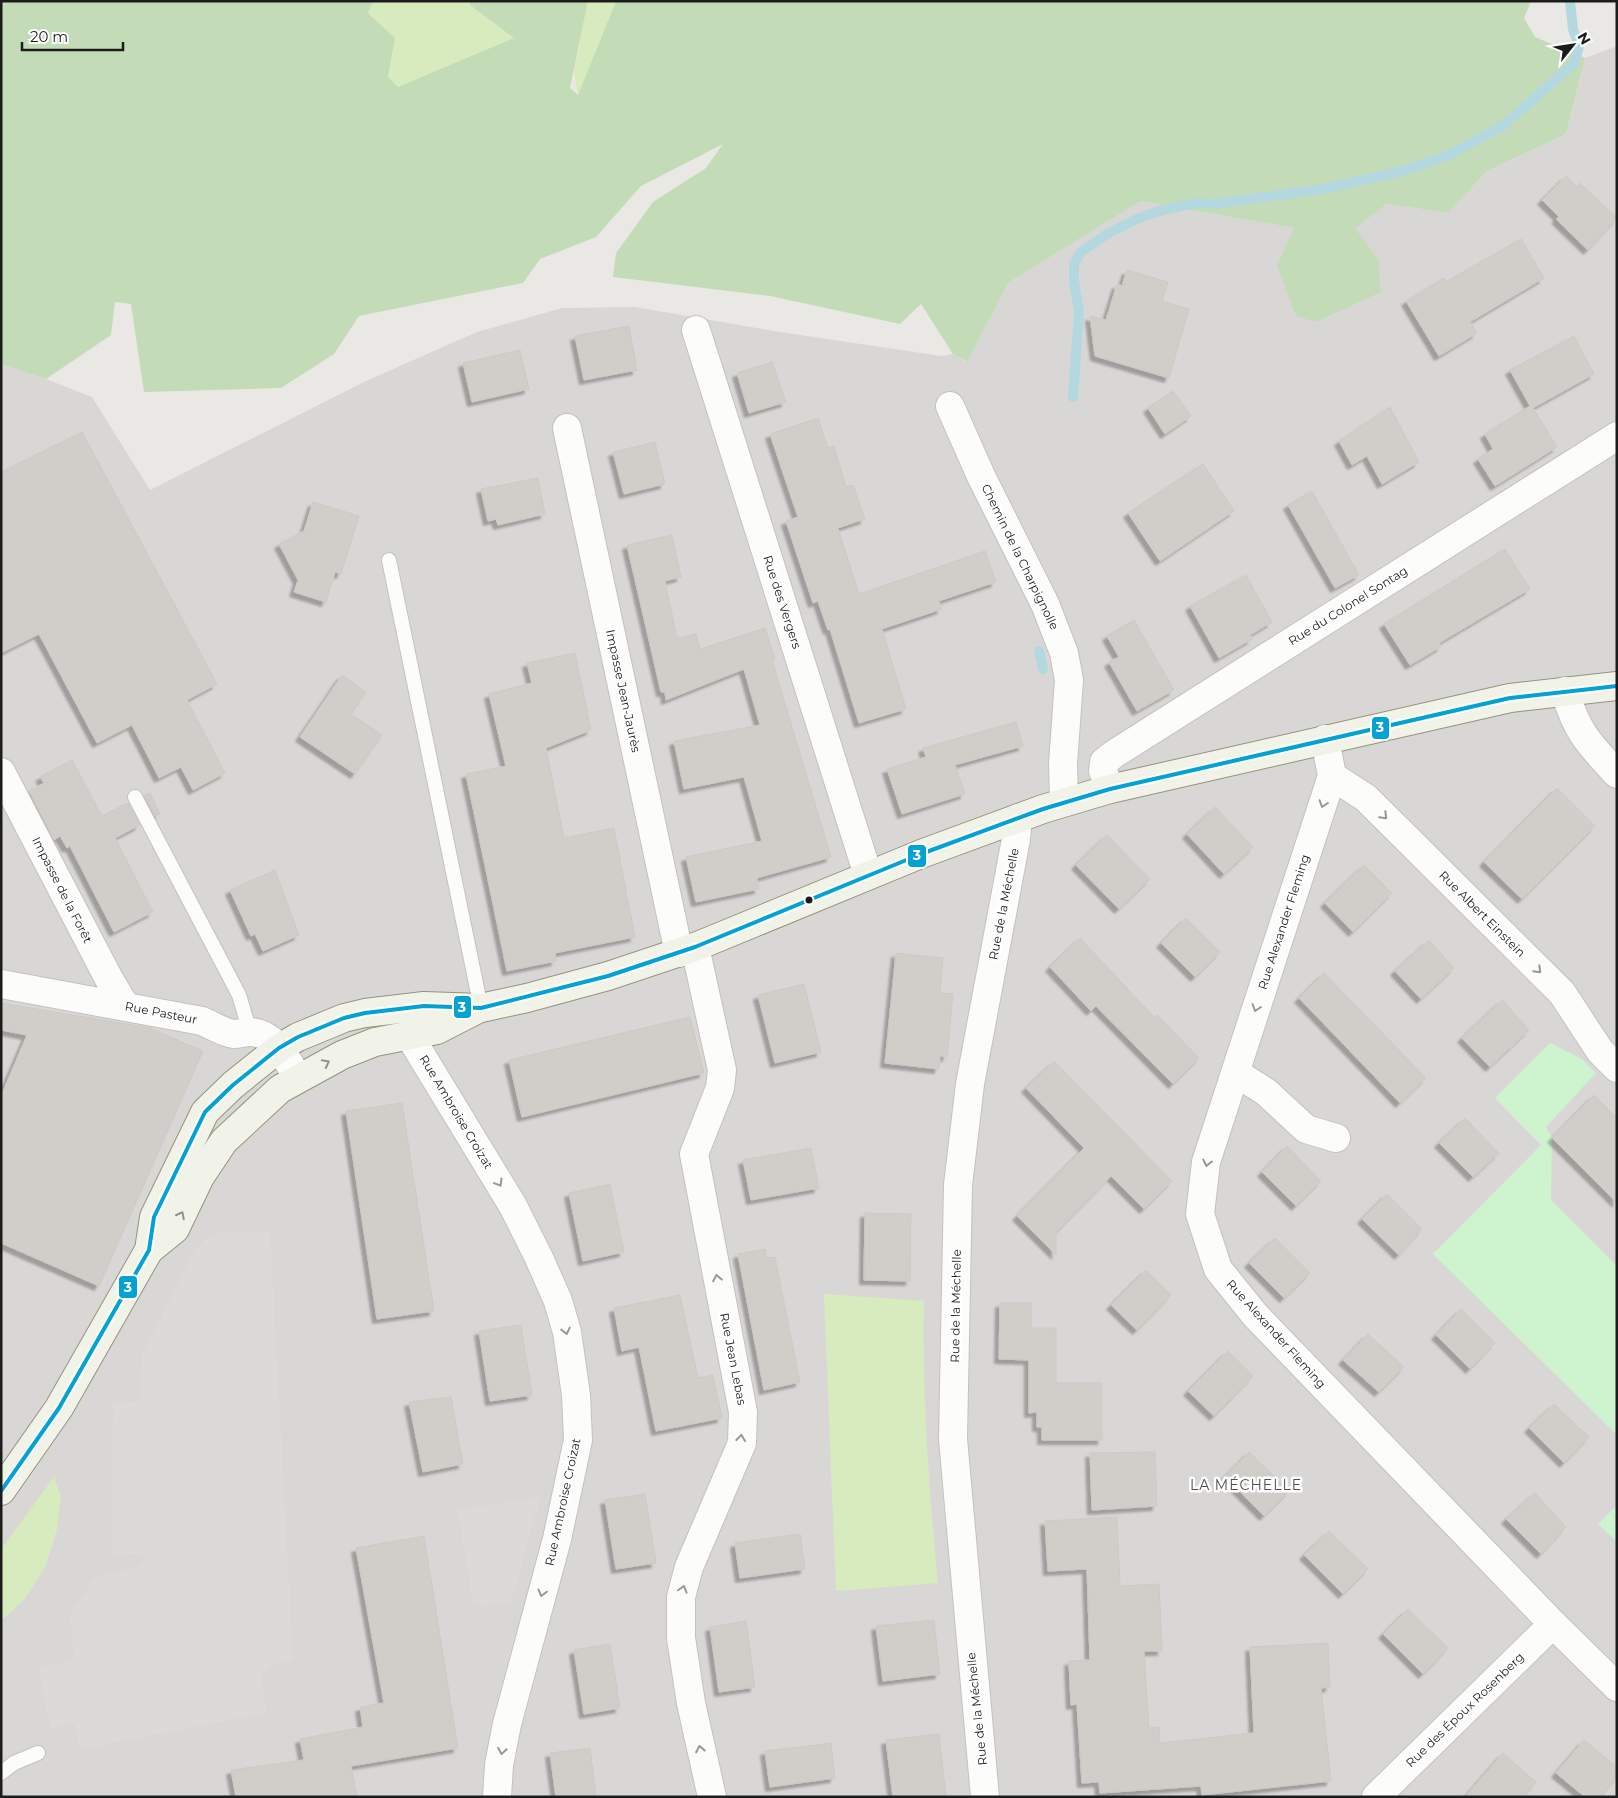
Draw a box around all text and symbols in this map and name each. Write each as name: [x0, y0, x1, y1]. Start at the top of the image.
scale bar: [22, 20, 124, 52]
north arrow: [1548, 20, 1598, 70]
text: 20 m: [30, 27, 68, 46]
text: N: [1574, 29, 1595, 48]
street label: Chemin de la Charpignolle: [979, 481, 1062, 632]
street label: Rue des Vergers: [760, 553, 805, 651]
street label: Rue du Colonel Sontag: [1285, 563, 1410, 648]
street label: Impasse Jean-Jaurès: [603, 628, 644, 754]
line badge: 3: [1371, 716, 1390, 740]
text: 3: [1375, 718, 1384, 736]
one-way arrow: [1318, 799, 1328, 807]
one-way arrow: [1378, 810, 1387, 819]
street label: Impasse de la Forêt: [29, 834, 96, 946]
line badge: 3: [907, 844, 927, 868]
text: 3: [912, 846, 921, 864]
street label: Rue de la Méchelle: [985, 847, 1022, 961]
street label: Rue Alexander Fleming: [1255, 852, 1312, 991]
street label: Rue Albert Einstein: [1436, 867, 1529, 960]
unlabelled marker: [804, 895, 814, 905]
one-way arrow: [1533, 964, 1542, 973]
line badge: 3: [453, 995, 472, 1019]
street label: Rue Pasteur: [124, 998, 199, 1027]
text: 3: [457, 998, 466, 1016]
one-way arrow: [1252, 1003, 1262, 1012]
street label: Rue Ambroise Croizat: [416, 1052, 496, 1172]
one-way arrow: [321, 1059, 330, 1069]
one-way arrow: [1202, 1158, 1213, 1167]
one-way arrow: [493, 1178, 503, 1187]
one-way arrow: [175, 1211, 185, 1220]
street label: Rue de la Méchelle: [947, 1249, 964, 1363]
one-way arrow: [712, 1274, 723, 1282]
line badge: 3: [118, 1275, 138, 1299]
street label: Rue Alexander Fleming: [1224, 1276, 1329, 1391]
text: 3: [123, 1278, 132, 1296]
street label: Rue Jean Lebas: [717, 1311, 750, 1407]
one-way arrow: [560, 1326, 571, 1335]
one-way arrow: [735, 1433, 746, 1441]
street label: Rue Ambroise Croizat: [542, 1437, 583, 1567]
district label: LA MÉCHELLE: [1190, 1476, 1302, 1494]
one-way arrow: [677, 1584, 688, 1593]
one-way arrow: [537, 1589, 548, 1598]
street label: Rue des Époux Rosenberg: [1402, 1649, 1527, 1770]
street label: Rue de la Méchelle: [963, 1652, 990, 1766]
one-way arrow: [696, 1745, 706, 1754]
one-way arrow: [498, 1746, 508, 1755]

